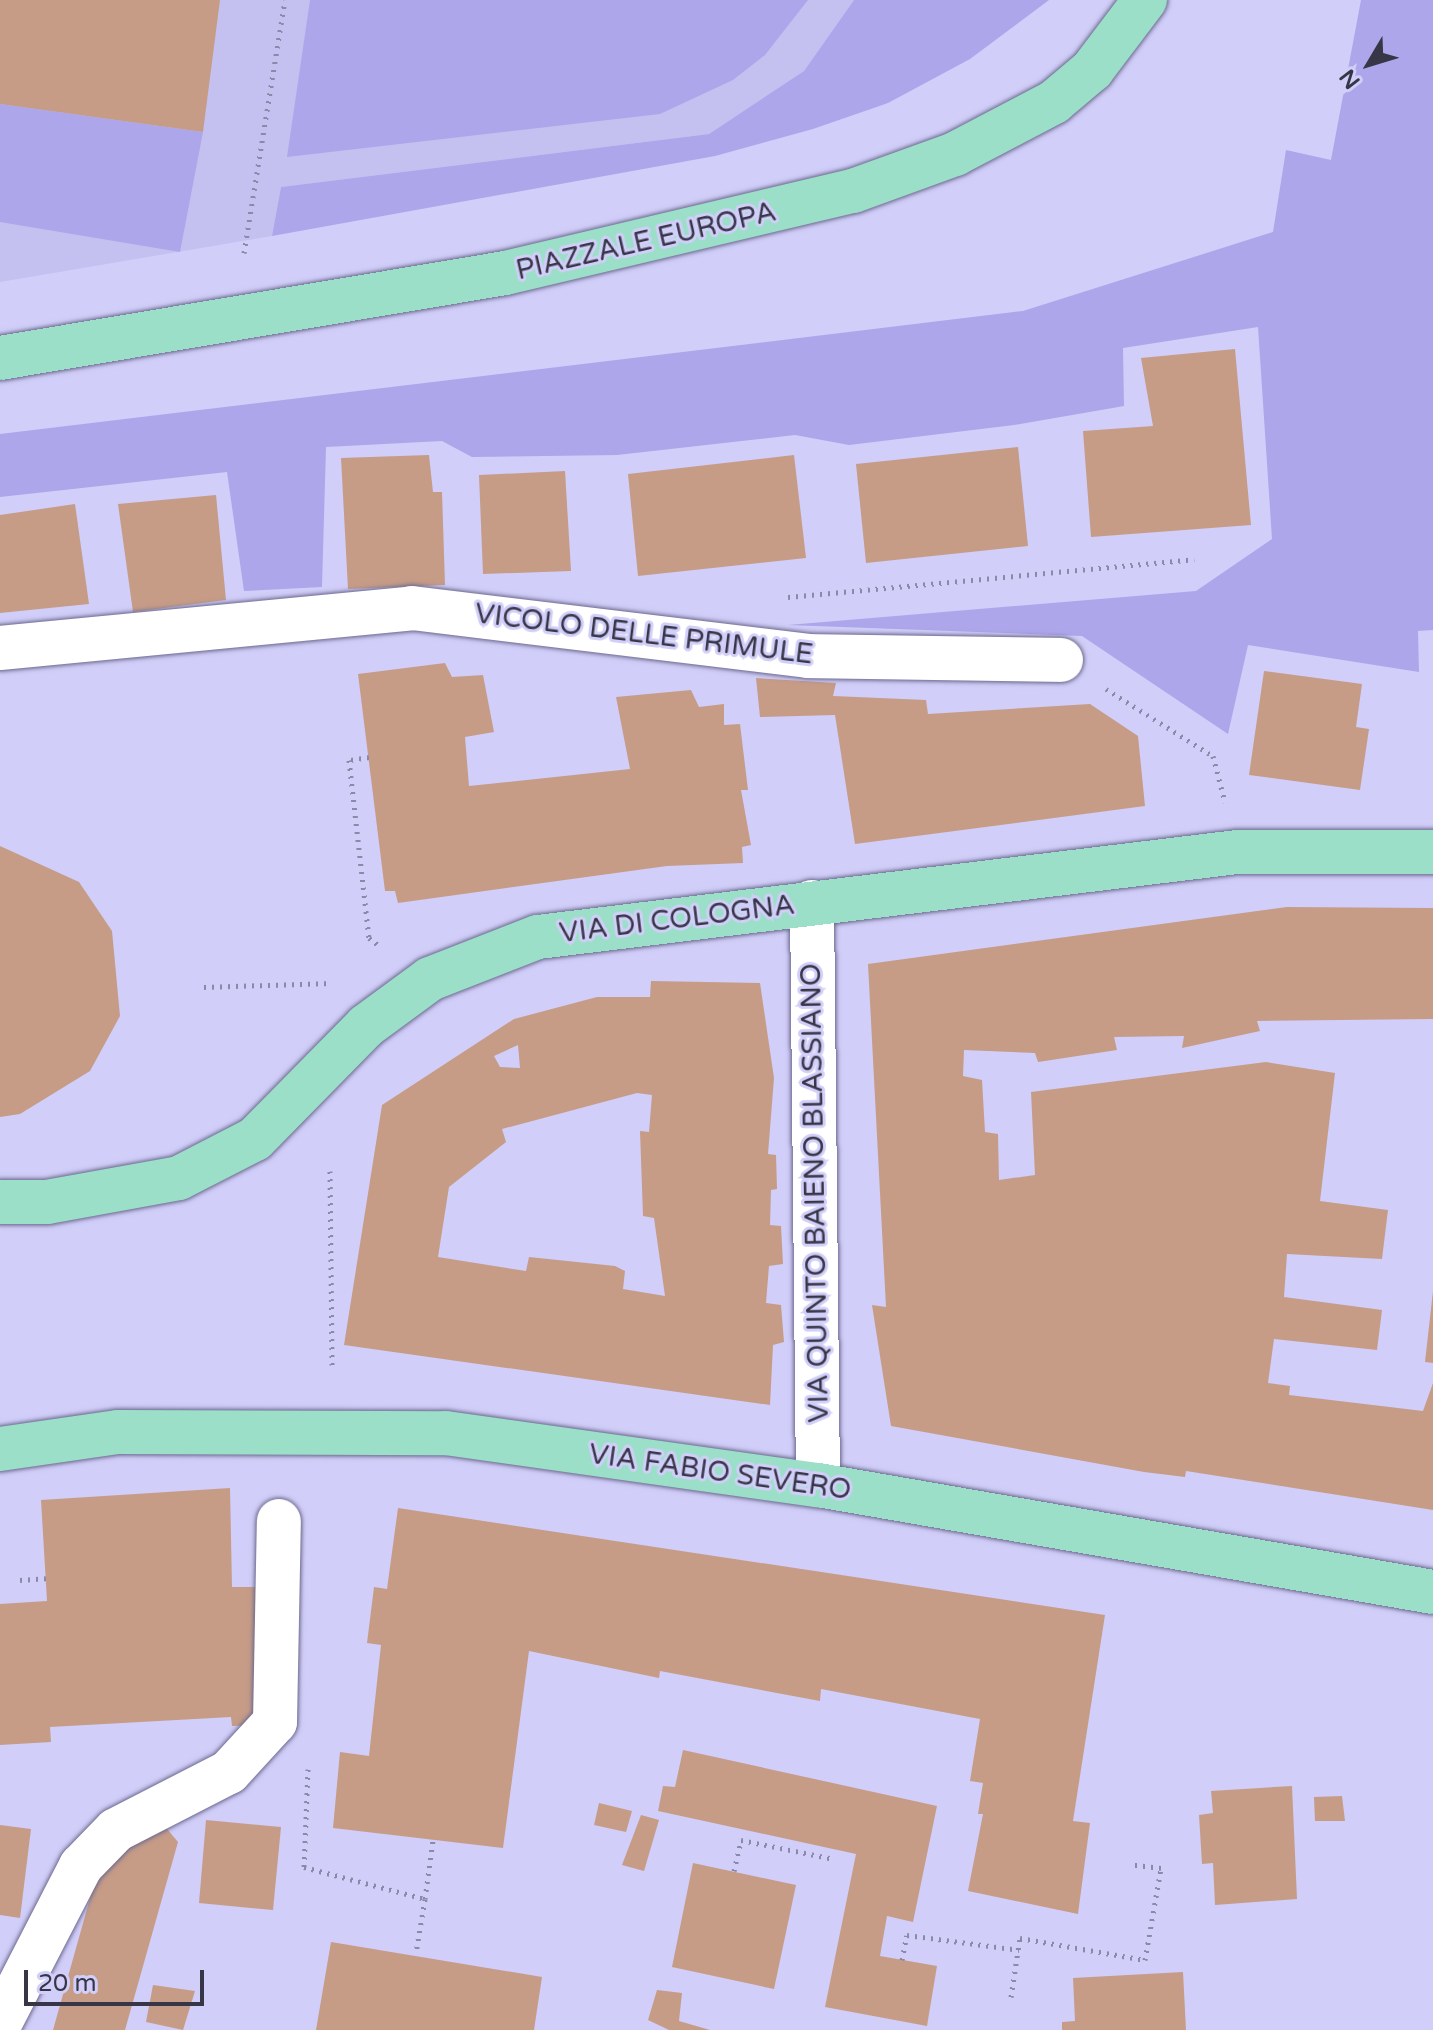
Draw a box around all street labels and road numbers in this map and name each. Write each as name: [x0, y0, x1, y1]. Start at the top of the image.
street label: PIAZZALE EUROPA: [513, 195, 779, 287]
street label: VICOLO DELLE PRIMULE: [473, 597, 815, 671]
street label: VIA DI COLOGNA: [557, 888, 797, 950]
street label: VIA QUINTO BAIENO BLASSIANO: [794, 963, 836, 1423]
street label: VIA FABIO SEVERO: [587, 1437, 853, 1507]

